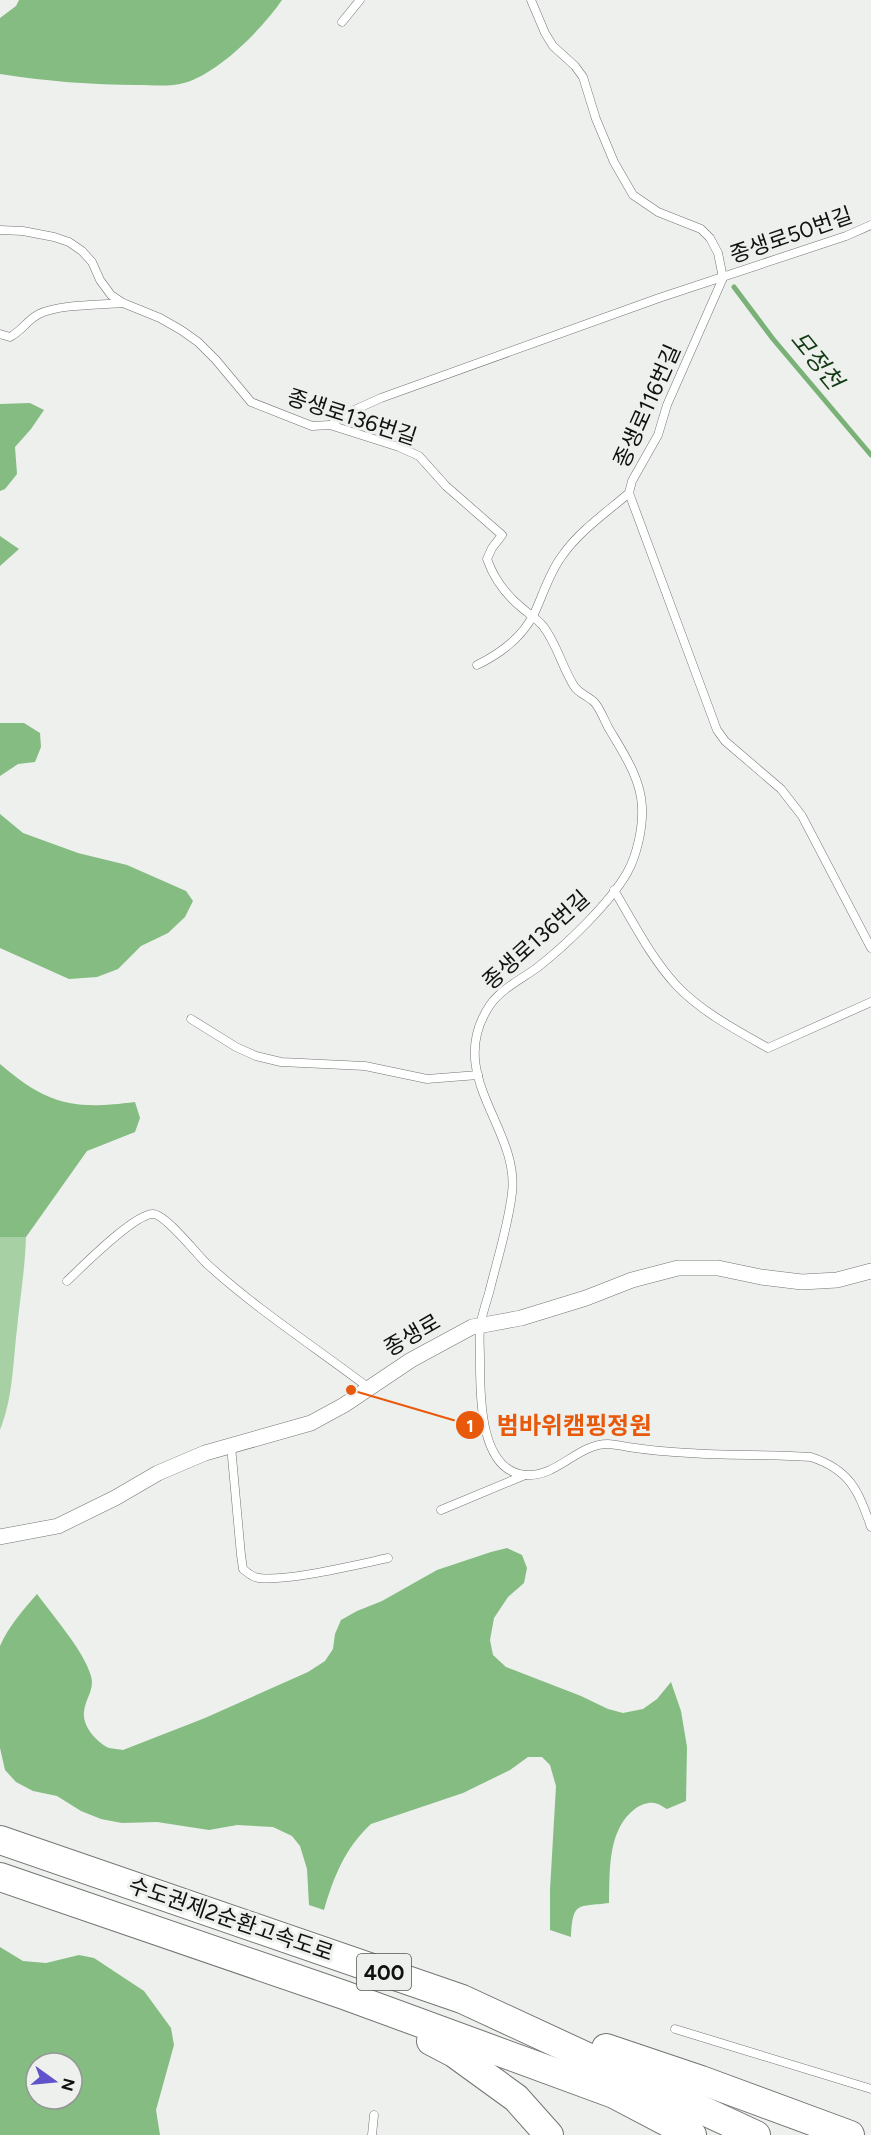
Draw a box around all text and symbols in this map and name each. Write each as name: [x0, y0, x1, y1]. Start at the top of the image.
street label: 종생로50번길: [726, 201, 856, 269]
water label: 모정천: [785, 325, 851, 397]
street label: 종생로116번길: [608, 340, 686, 472]
street label: 종생로136번길: [284, 383, 420, 451]
street label: 종생로136번길: [477, 885, 595, 995]
street label: 종생로: [379, 1308, 445, 1362]
callout: 범바위캠핑정원: [455, 1404, 664, 1446]
text: 범바위캠핑정원: [497, 1411, 651, 1440]
text: 1: [466, 1415, 474, 1437]
street label: 수도권제2순환고속도로: [125, 1871, 337, 1967]
road number: 400: [357, 1954, 411, 1990]
north arrow: [24, 2051, 84, 2111]
text: N: [57, 2076, 79, 2093]

